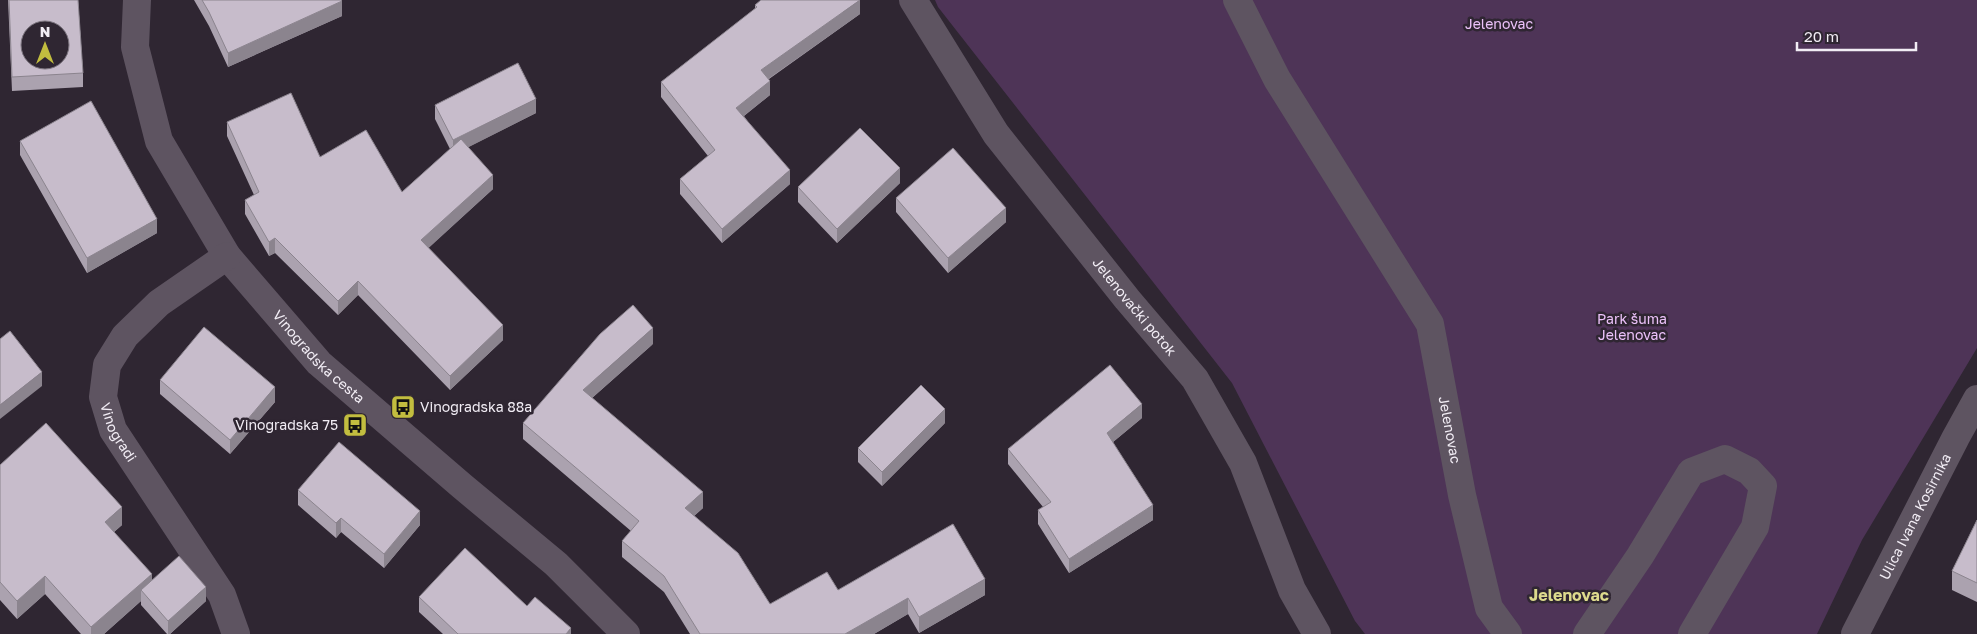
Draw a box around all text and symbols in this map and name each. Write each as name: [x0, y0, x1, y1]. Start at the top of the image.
park label: Jelenovac: [1465, 15, 1533, 32]
north arrow: [20, 20, 70, 70]
scale bar: [1797, 20, 1916, 52]
text: N: [40, 23, 50, 40]
text: 20 m: [1804, 27, 1839, 45]
street label: Jelenovački potok: [1089, 254, 1180, 359]
street label: Vinogradska cesta: [269, 306, 368, 406]
park label: Park šuma Jelenovac: [1597, 310, 1667, 343]
bus stop icon: Vinogradska 88a: [390, 394, 416, 420]
street label: Jelenovac: [1436, 395, 1465, 465]
place label: Vinogradska 88a: [420, 398, 532, 415]
street label: Vinogradi: [97, 400, 141, 465]
bus stop icon: Vinogradska 75: [342, 412, 368, 438]
place label: Vinogradska 75: [235, 416, 338, 433]
street label: Ulica Ivana Kosirnika: [1875, 450, 1954, 582]
district label: Jelenovac: [1529, 585, 1609, 605]

